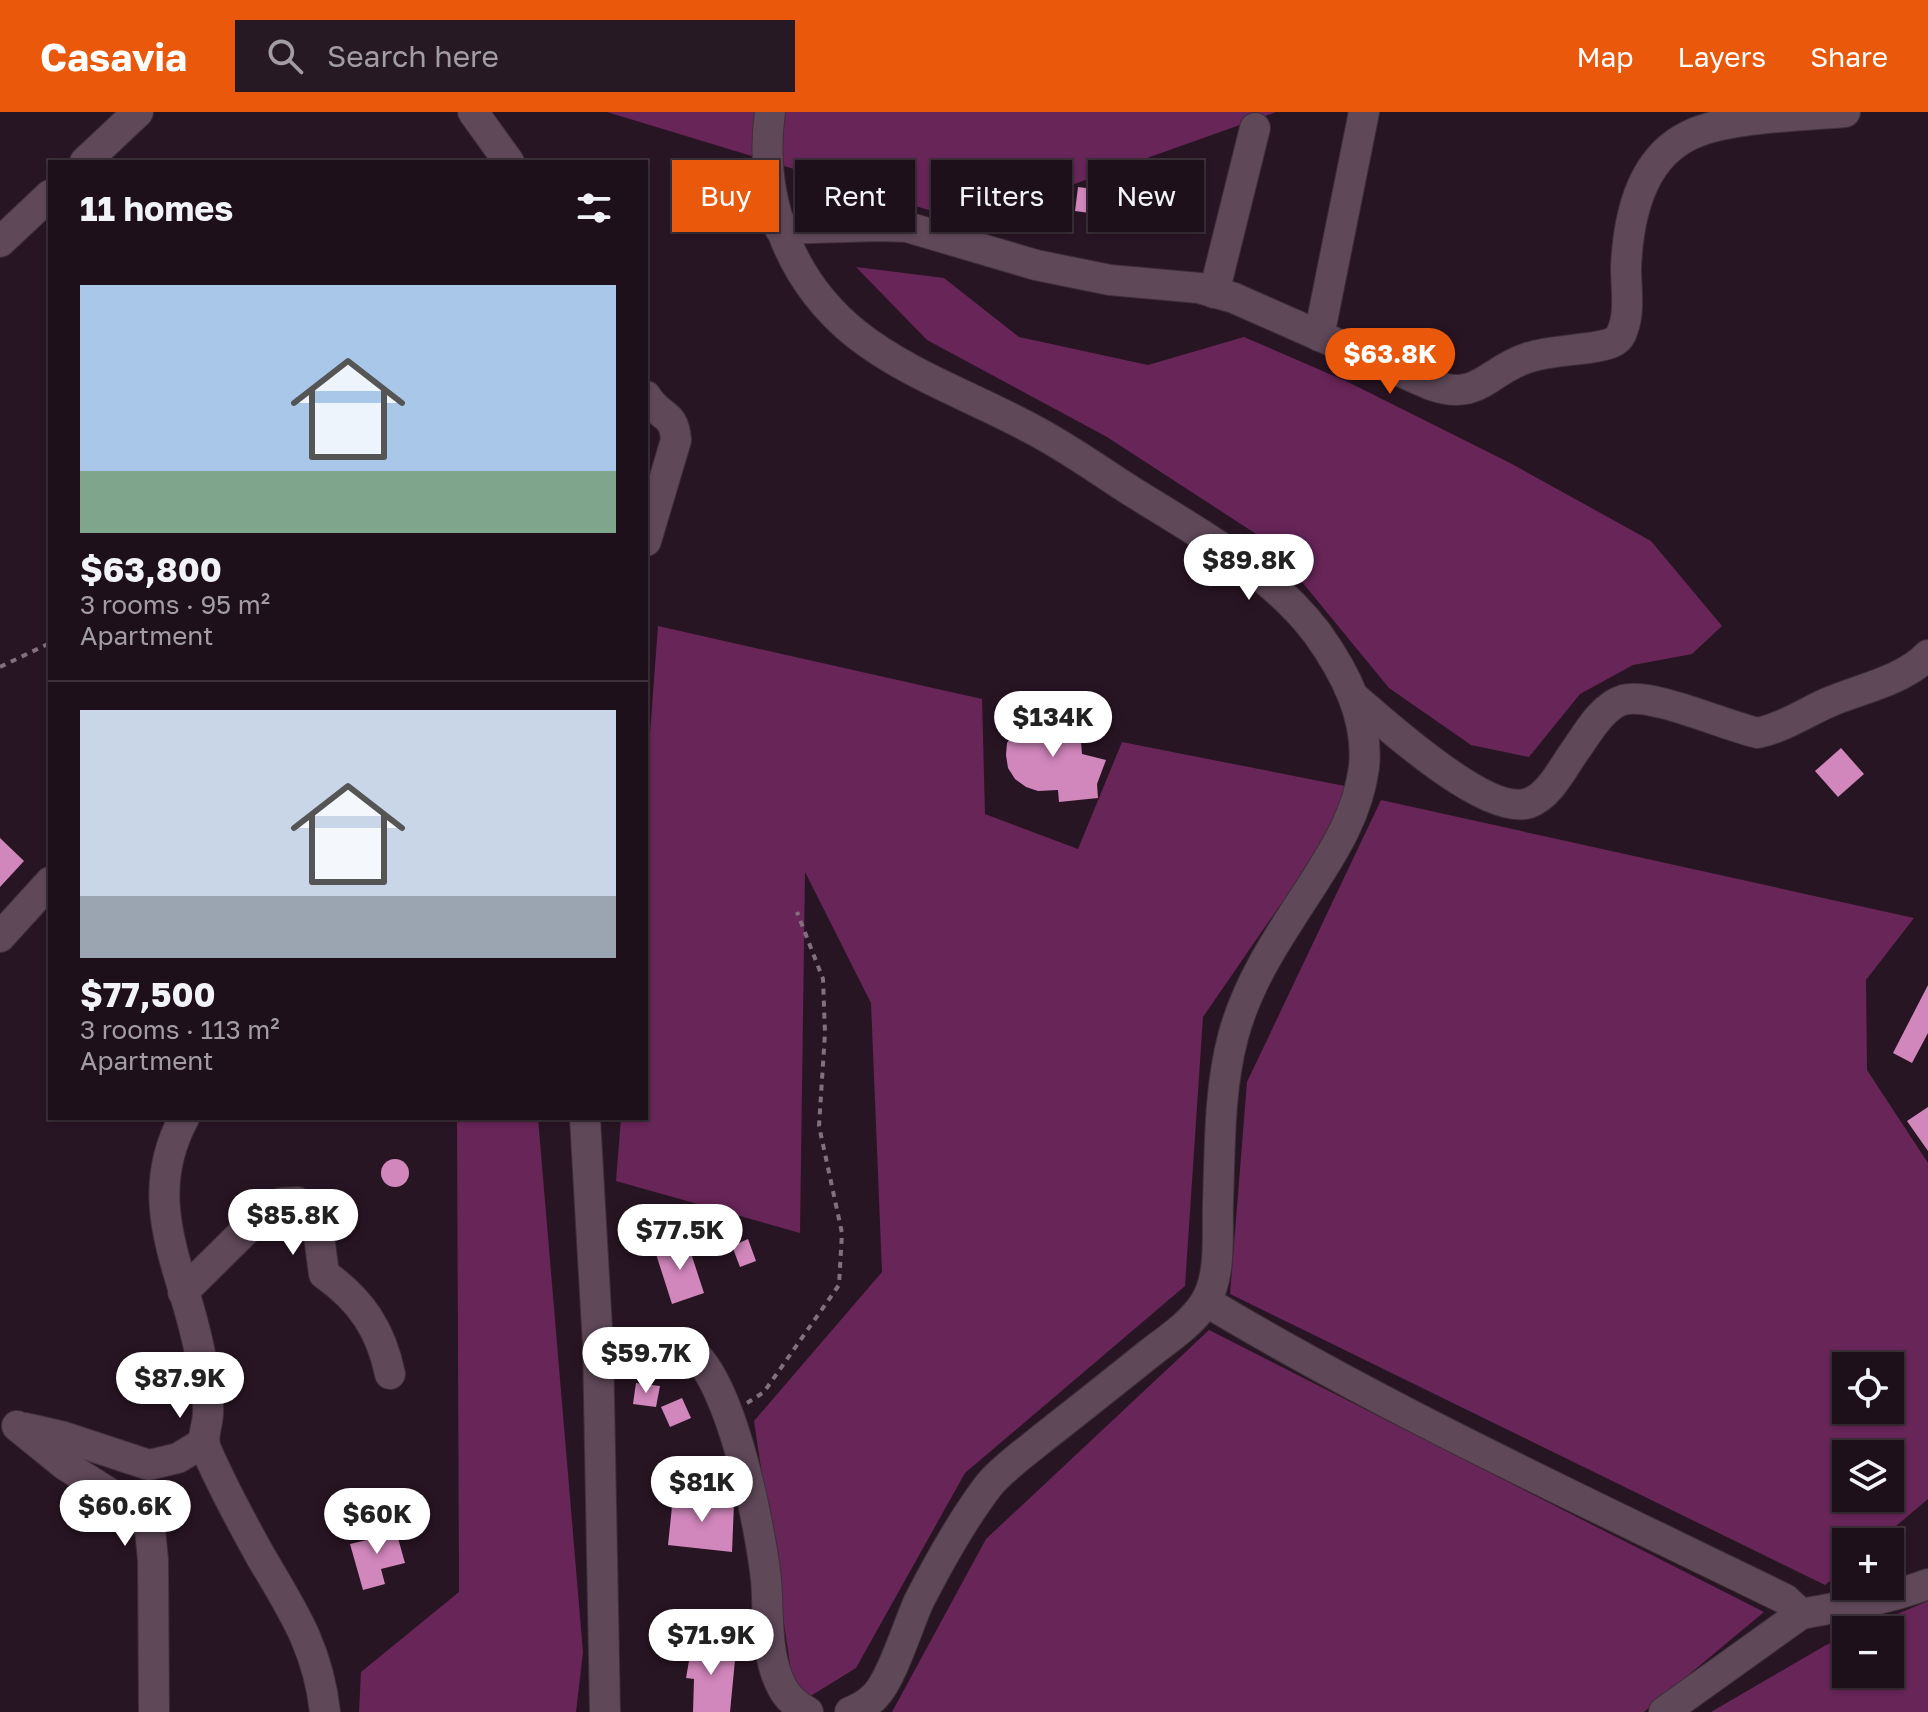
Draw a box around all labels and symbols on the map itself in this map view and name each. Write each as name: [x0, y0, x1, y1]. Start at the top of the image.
pin: $63.8K: [1325, 328, 1455, 396]
pin: $89.8K: [1184, 534, 1314, 602]
pin: $134K: [997, 691, 1109, 759]
pin: $85.8K: [228, 1189, 358, 1257]
pin: $77.5K: [615, 1204, 745, 1272]
pin: $59.7K: [581, 1327, 711, 1395]
pin: $87.9K: [115, 1352, 245, 1420]
pin: $81K: [655, 1456, 749, 1524]
pin: $60.6K: [60, 1480, 190, 1548]
pin: $60K: [330, 1488, 424, 1556]
pin: $71.9K: [646, 1609, 776, 1677]

